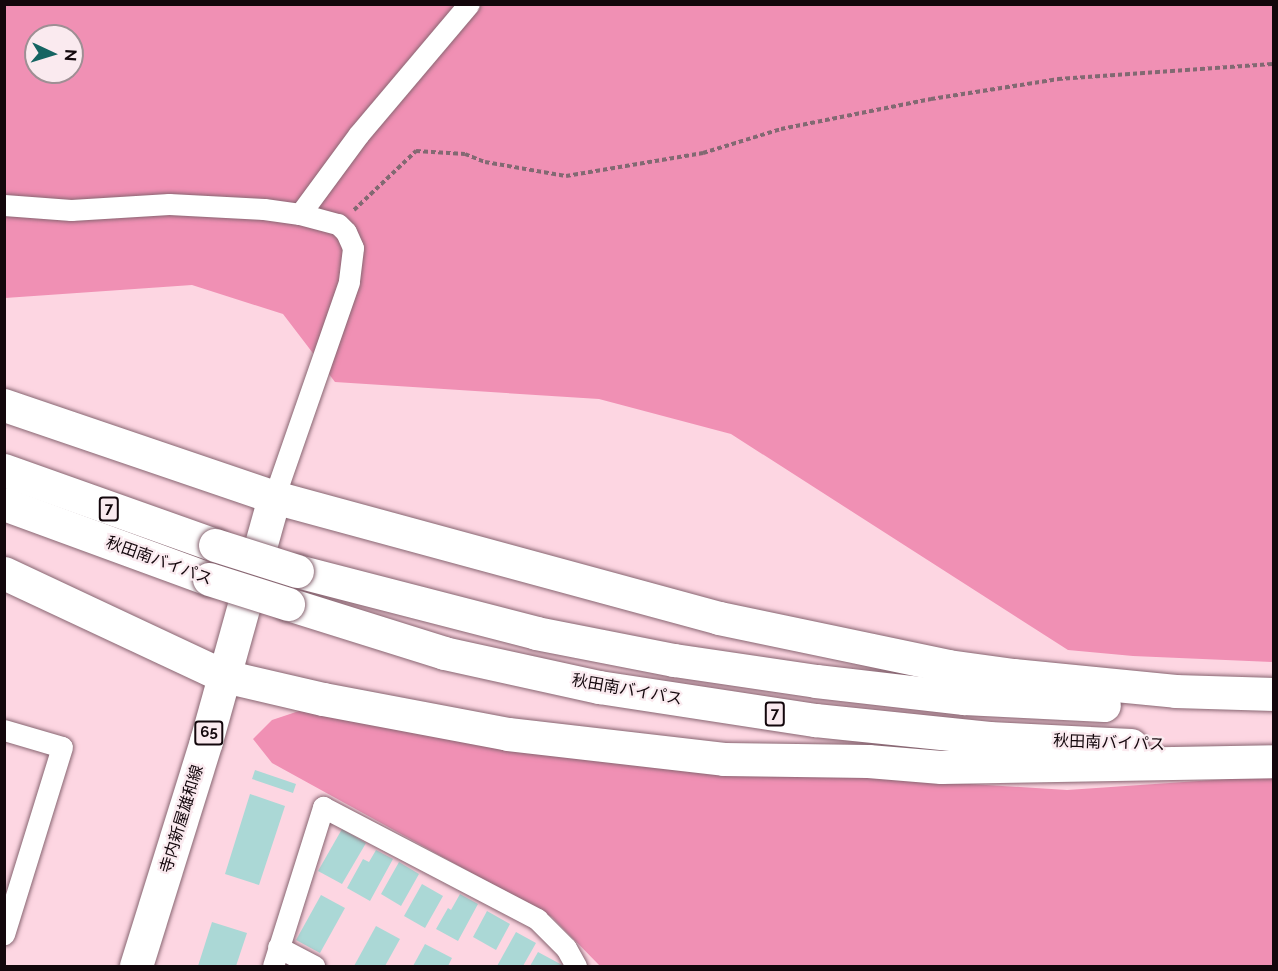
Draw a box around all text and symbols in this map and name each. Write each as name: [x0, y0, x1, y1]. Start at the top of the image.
north arrow: [24, 24, 84, 84]
text: N: [61, 48, 80, 62]
road number: 7: [98, 497, 120, 521]
street label: 秋田南バイパス: [103, 533, 215, 589]
street label: 秋田南バイパス: [570, 671, 684, 709]
road number: 7: [764, 702, 786, 726]
road number: 65: [194, 721, 224, 745]
street label: 秋田南バイパス: [1053, 731, 1165, 755]
street label: 寺内新屋雄和線: [156, 763, 208, 875]

